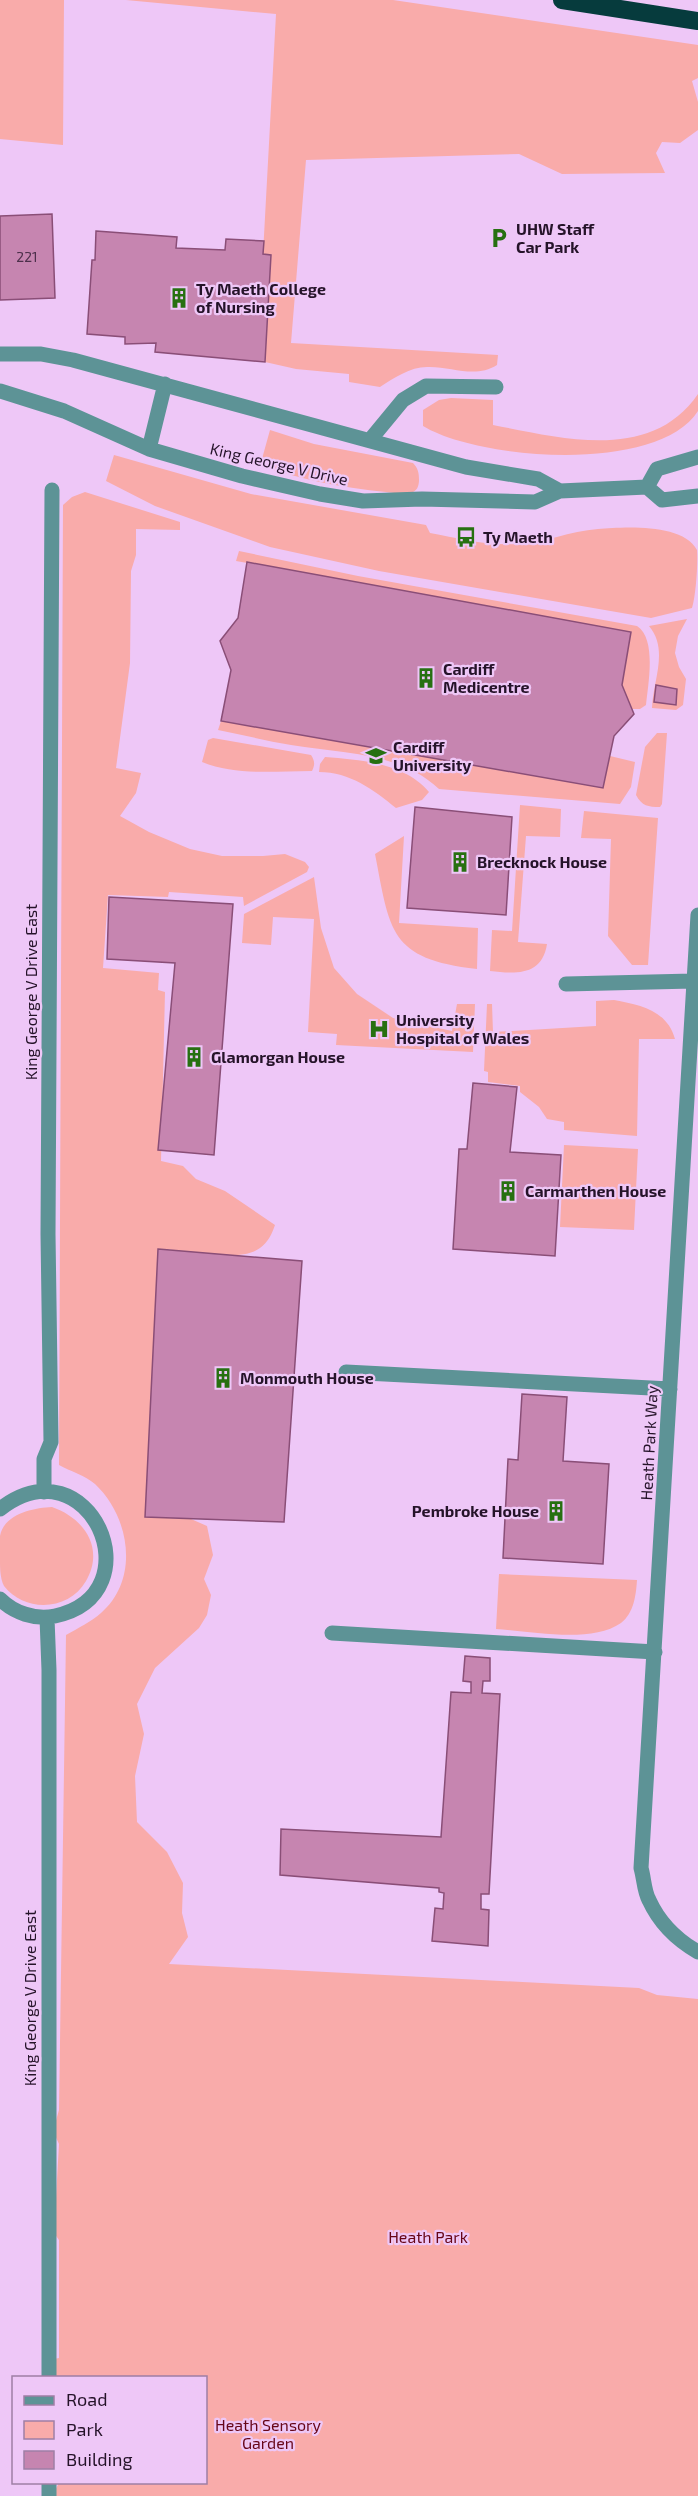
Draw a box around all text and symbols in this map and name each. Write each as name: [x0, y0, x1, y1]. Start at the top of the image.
place label: UHW Staff Car Park: [516, 219, 595, 256]
parking icon: UHW Staff Car Park: [487, 226, 511, 250]
house number: 221: [16, 248, 38, 265]
place label: Ty Maeth College of Nursing: [196, 279, 326, 316]
building icon: Ty Maeth College of Nursing: [167, 286, 191, 310]
street label: King George V Drive: [208, 438, 350, 489]
bus stop icon: Ty Maeth: [454, 525, 478, 549]
place label: Ty Maeth: [483, 527, 553, 547]
place label: Cardiff Medicentre: [443, 659, 530, 696]
building icon: Cardiff Medicentre: [414, 666, 438, 690]
place label: Cardiff University: [393, 737, 471, 775]
school or university icon: Cardiff University: [364, 744, 388, 768]
building icon: Brecknock House: [448, 850, 472, 874]
place label: Brecknock House: [477, 852, 607, 871]
street label: King George V Drive East: [21, 904, 40, 1080]
place label: University Hospital of Wales: [396, 1010, 529, 1047]
hospital icon: University Hospital of Wales: [367, 1017, 391, 1041]
building icon: Glamorgan House: [182, 1045, 206, 1069]
place label: Glamorgan House: [211, 1047, 345, 1066]
building icon: Carmarthen House: [496, 1179, 520, 1203]
place label: Carmarthen House: [525, 1181, 666, 1200]
building icon: Monmouth House: [211, 1366, 235, 1390]
place label: Monmouth House: [240, 1368, 374, 1387]
street label: Heath Park Way: [636, 1384, 661, 1501]
building icon: Pembroke House: [544, 1499, 568, 1523]
place label: Pembroke House: [412, 1501, 539, 1520]
street label: King George V Drive East: [20, 1910, 39, 2086]
park label: Heath Park: [388, 2227, 468, 2246]
legend: [12, 2376, 207, 2484]
text: Road: [66, 2388, 107, 2410]
park label: Heath Sensory Garden: [215, 2415, 322, 2452]
text: Park: [66, 2418, 103, 2440]
text: Building: [66, 2448, 133, 2470]

